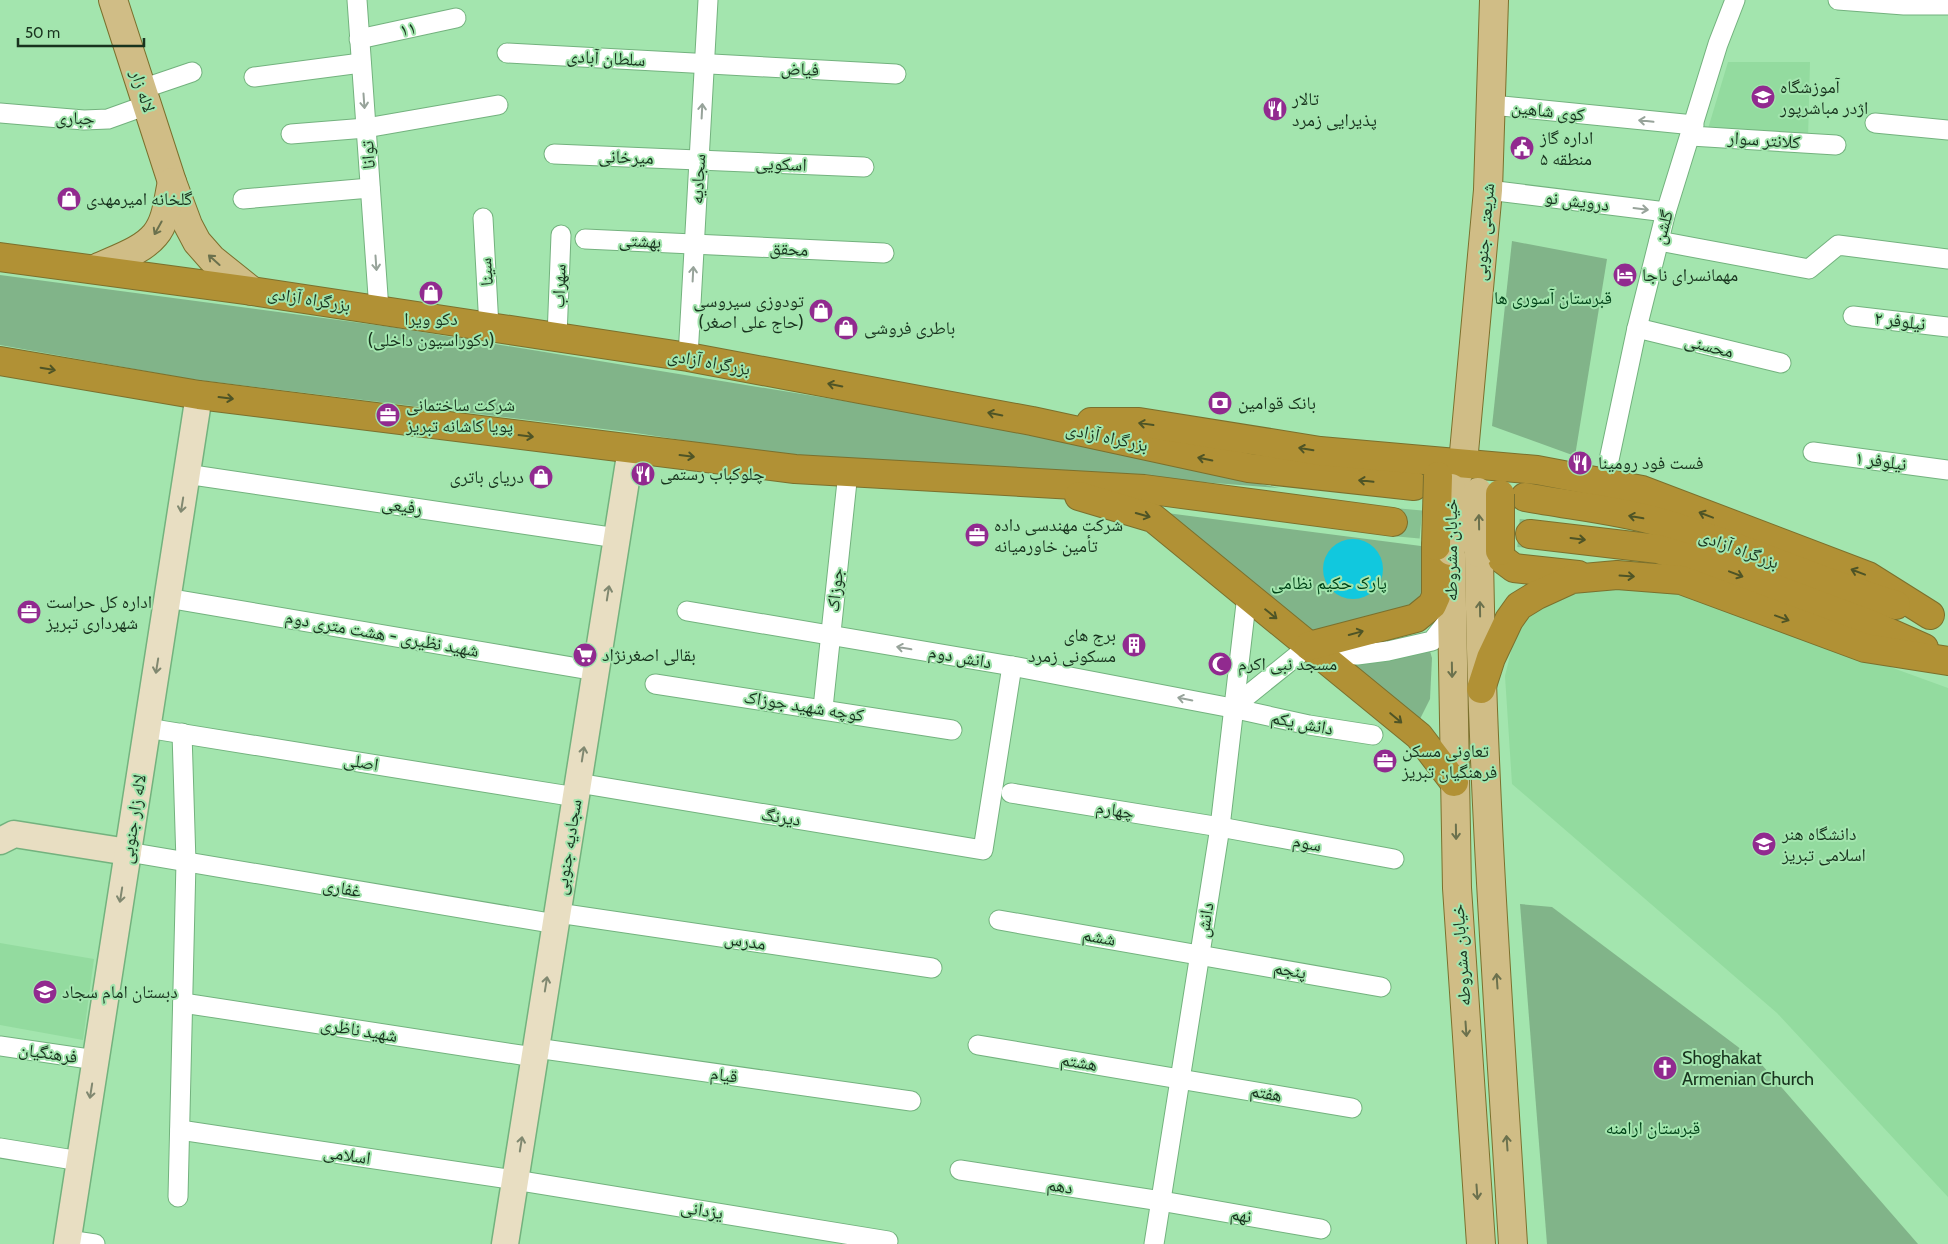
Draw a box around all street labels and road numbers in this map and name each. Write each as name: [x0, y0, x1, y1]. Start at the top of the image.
street label: ۱۱: [398, 17, 418, 41]
street label: سلطان آبادی: [566, 45, 646, 71]
street label: فیاض: [780, 57, 820, 81]
street label: لاله زار: [126, 66, 160, 115]
street label: کوی شاهین: [1510, 96, 1586, 126]
street label: جباری: [55, 107, 95, 129]
street label: کلانتر سوار: [1726, 126, 1802, 154]
street label: توانا: [356, 140, 380, 170]
street label: میرخانی: [598, 145, 654, 169]
street label: اسکویی: [755, 152, 807, 176]
street label: سجادیه: [686, 153, 710, 205]
street label: شریعتی جنوبی: [1469, 182, 1499, 282]
street label: درویش نو: [1544, 186, 1610, 216]
street label: گلشن: [1648, 207, 1678, 246]
street label: بهشتی: [618, 229, 662, 253]
street label: محقق: [769, 237, 809, 261]
street label: سینا: [474, 257, 498, 287]
street label: سهراب: [547, 264, 571, 308]
street label: بزرگراه آزادی: [266, 282, 352, 316]
street label: نیلوفر ۲: [1873, 307, 1927, 335]
street label: محسنی: [1682, 329, 1736, 363]
street label: بزرگراه آزادی: [666, 344, 752, 380]
street label: بزرگراه آزادی: [1064, 418, 1150, 456]
street label: نیلوفر ۱: [1854, 447, 1908, 475]
street label: رفیعی: [380, 492, 424, 520]
street label: خیابان مشروطه: [1440, 499, 1462, 601]
street label: بزرگراه آزادی: [1696, 524, 1782, 574]
street label: جوزاک: [822, 567, 848, 613]
street label: شهید نظیری - هشت متری دوم: [283, 606, 481, 663]
street label: دانش دوم: [927, 641, 993, 674]
street label: کوچه شهید جوزاک: [742, 686, 866, 726]
street label: دانش یکم: [1269, 706, 1335, 741]
street label: اصلی: [342, 748, 380, 776]
street label: لاله زار جنوبی: [115, 773, 151, 865]
street label: چهارم: [1094, 796, 1136, 825]
street label: سجادیه جنوبی: [550, 798, 586, 896]
street label: دیرنگ: [760, 803, 802, 831]
street label: سوم: [1291, 830, 1323, 857]
street label: غفاری: [321, 874, 363, 902]
street label: دانش: [1191, 901, 1219, 939]
street label: خیابان مشروطه: [1446, 903, 1476, 1007]
street label: ششم: [1081, 923, 1117, 952]
street label: مدرس: [723, 927, 767, 955]
street label: پنجم: [1272, 956, 1308, 985]
street label: شهید ناظری: [319, 1013, 399, 1047]
street label: فرهنگیان: [17, 1038, 79, 1068]
street label: هشتم: [1059, 1048, 1099, 1077]
street label: قیام: [709, 1062, 739, 1089]
street label: هفتم: [1248, 1079, 1284, 1108]
street label: اسلامی: [322, 1141, 372, 1169]
street label: دهم: [1045, 1173, 1075, 1200]
street label: یزدانی: [679, 1196, 725, 1224]
street label: نهم: [1228, 1202, 1253, 1229]

